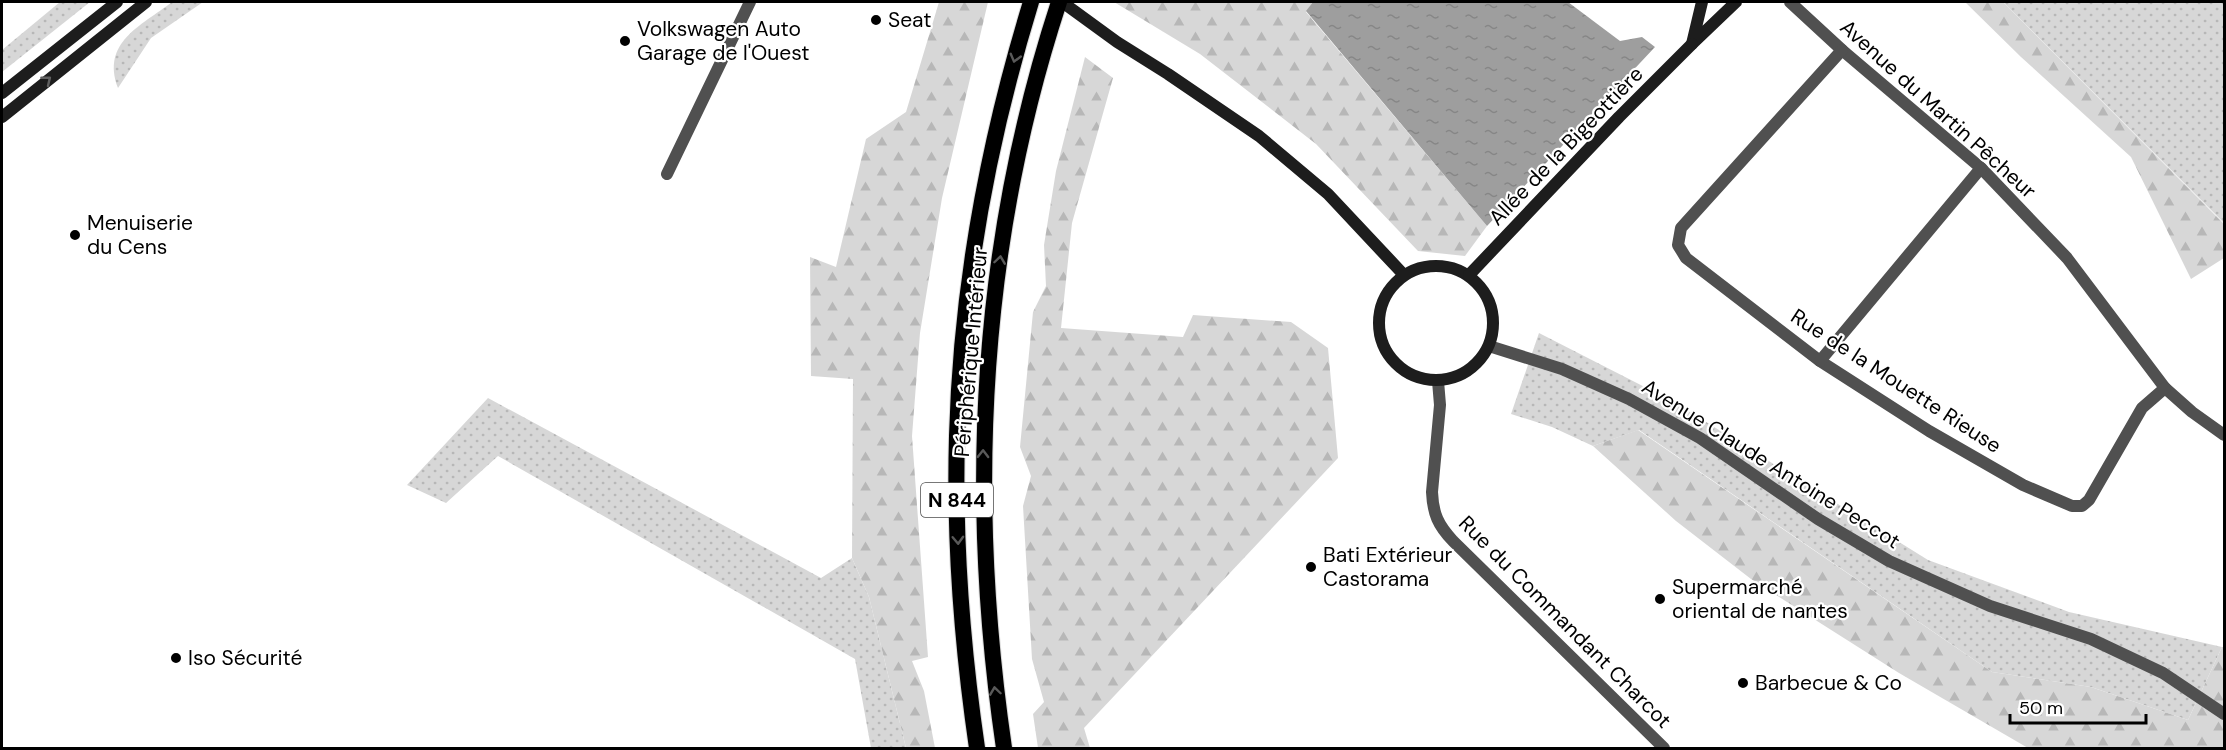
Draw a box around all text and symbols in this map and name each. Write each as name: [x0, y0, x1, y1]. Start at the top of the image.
place label: Seat: [888, 6, 931, 34]
marker: Seat: [869, 13, 883, 27]
street label: Avenue du Martin Pêcheur: [1834, 13, 2042, 205]
place label: Volkswagen Auto Garage de l'Ouest: [637, 15, 810, 67]
marker: Volkswagen Auto Garage de l'Ouest: [618, 34, 632, 48]
one-way arrow: [1010, 52, 1022, 63]
street label: Allée de la Bigeottière: [1483, 60, 1649, 232]
one-way arrow: [40, 76, 51, 87]
place label: Menuiserie du Cens: [87, 209, 193, 261]
marker: Menuiserie du Cens: [68, 228, 82, 242]
street label: Périphérique Intérieur: [948, 246, 994, 458]
one-way arrow: [993, 255, 1005, 264]
street label: Rue de la Mouette Rieuse: [1785, 302, 2007, 460]
street label: Avenue Claude Antoine Peccot: [1637, 373, 1905, 555]
one-way arrow: [977, 449, 990, 458]
road number: N 844: [921, 483, 993, 517]
street label: Rue du Commandant Charcot: [1453, 510, 1677, 734]
one-way arrow: [952, 535, 965, 544]
place label: Bati Extérieur Castorama: [1323, 541, 1453, 593]
marker: Bati Extérieur Castorama: [1304, 560, 1318, 574]
place label: Supermarché oriental de nantes: [1672, 573, 1848, 625]
marker: Supermarché oriental de nantes: [1653, 592, 1667, 606]
place label: Iso Sécurité: [188, 644, 302, 672]
marker: Iso Sécurité: [169, 651, 183, 665]
place label: Barbecue & Co: [1755, 669, 1902, 697]
marker: Barbecue & Co: [1736, 676, 1750, 690]
one-way arrow: [990, 686, 1002, 695]
scale bar: [2010, 687, 2146, 725]
text: 50 m: [2019, 696, 2063, 720]

